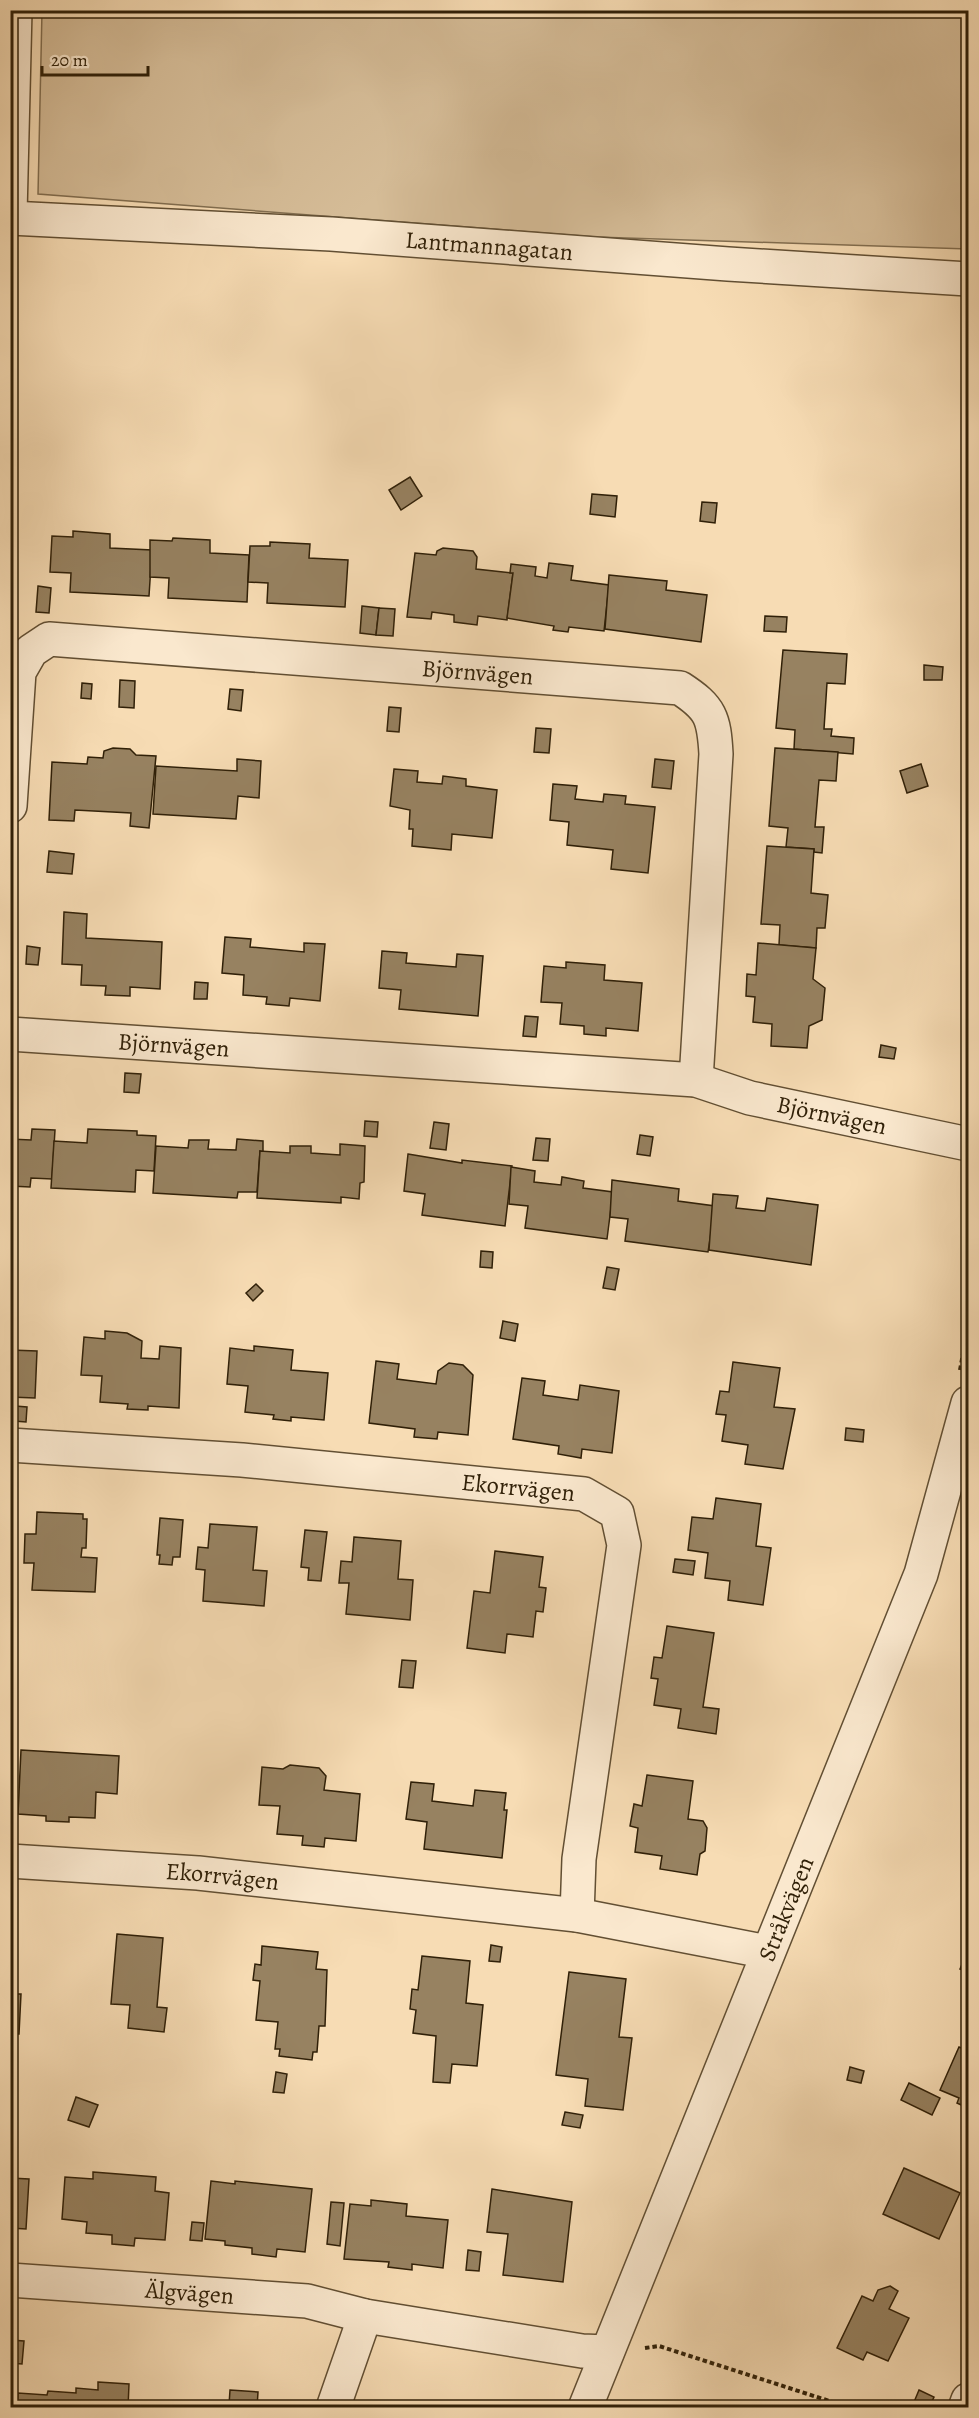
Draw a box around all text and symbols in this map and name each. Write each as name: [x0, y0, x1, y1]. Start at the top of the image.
scale bar: [42, 39, 148, 77]
text: 20 m: [51, 48, 88, 72]
street label: Lantmannagatan: [404, 224, 574, 268]
street label: Björnvägen: [421, 652, 534, 693]
street label: Björnvägen: [117, 1025, 230, 1065]
street label: Björnvägen: [774, 1088, 890, 1142]
street label: Ekorrvägen: [460, 1466, 576, 1509]
street label: Stråkvägen: [751, 1852, 821, 1966]
street label: Ekorrvägen: [165, 1855, 281, 1898]
street label: Älgvägen: [143, 2274, 235, 2312]

